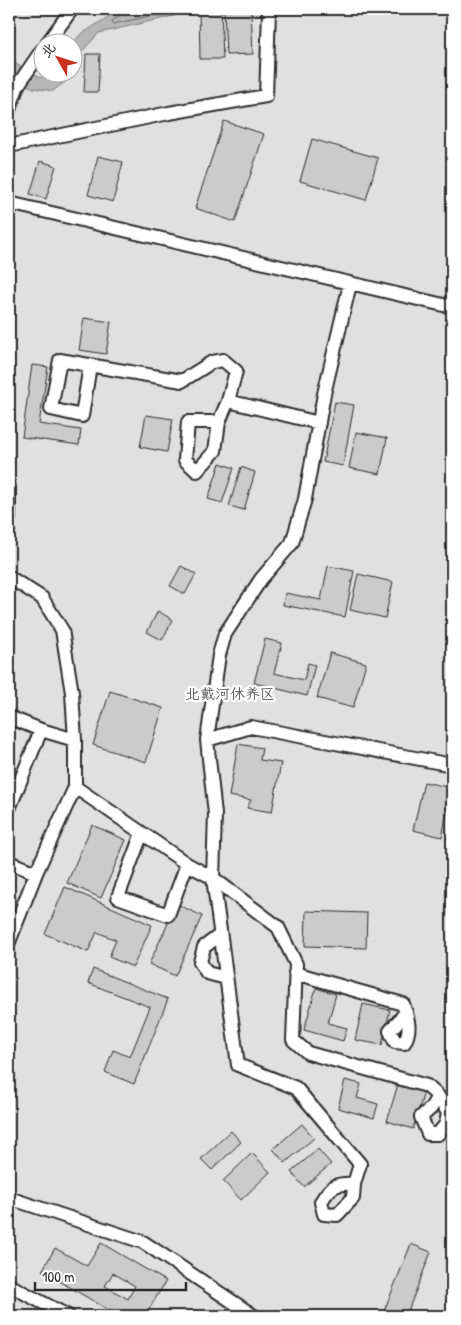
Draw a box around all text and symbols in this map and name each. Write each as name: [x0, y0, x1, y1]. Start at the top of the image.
north arrow: [32, 32, 82, 82]
text: 北: [36, 38, 59, 61]
park label: 北戴河休养区: [185, 683, 275, 704]
scale bar: [35, 1260, 186, 1292]
text: 100 m: [42, 1266, 75, 1287]

